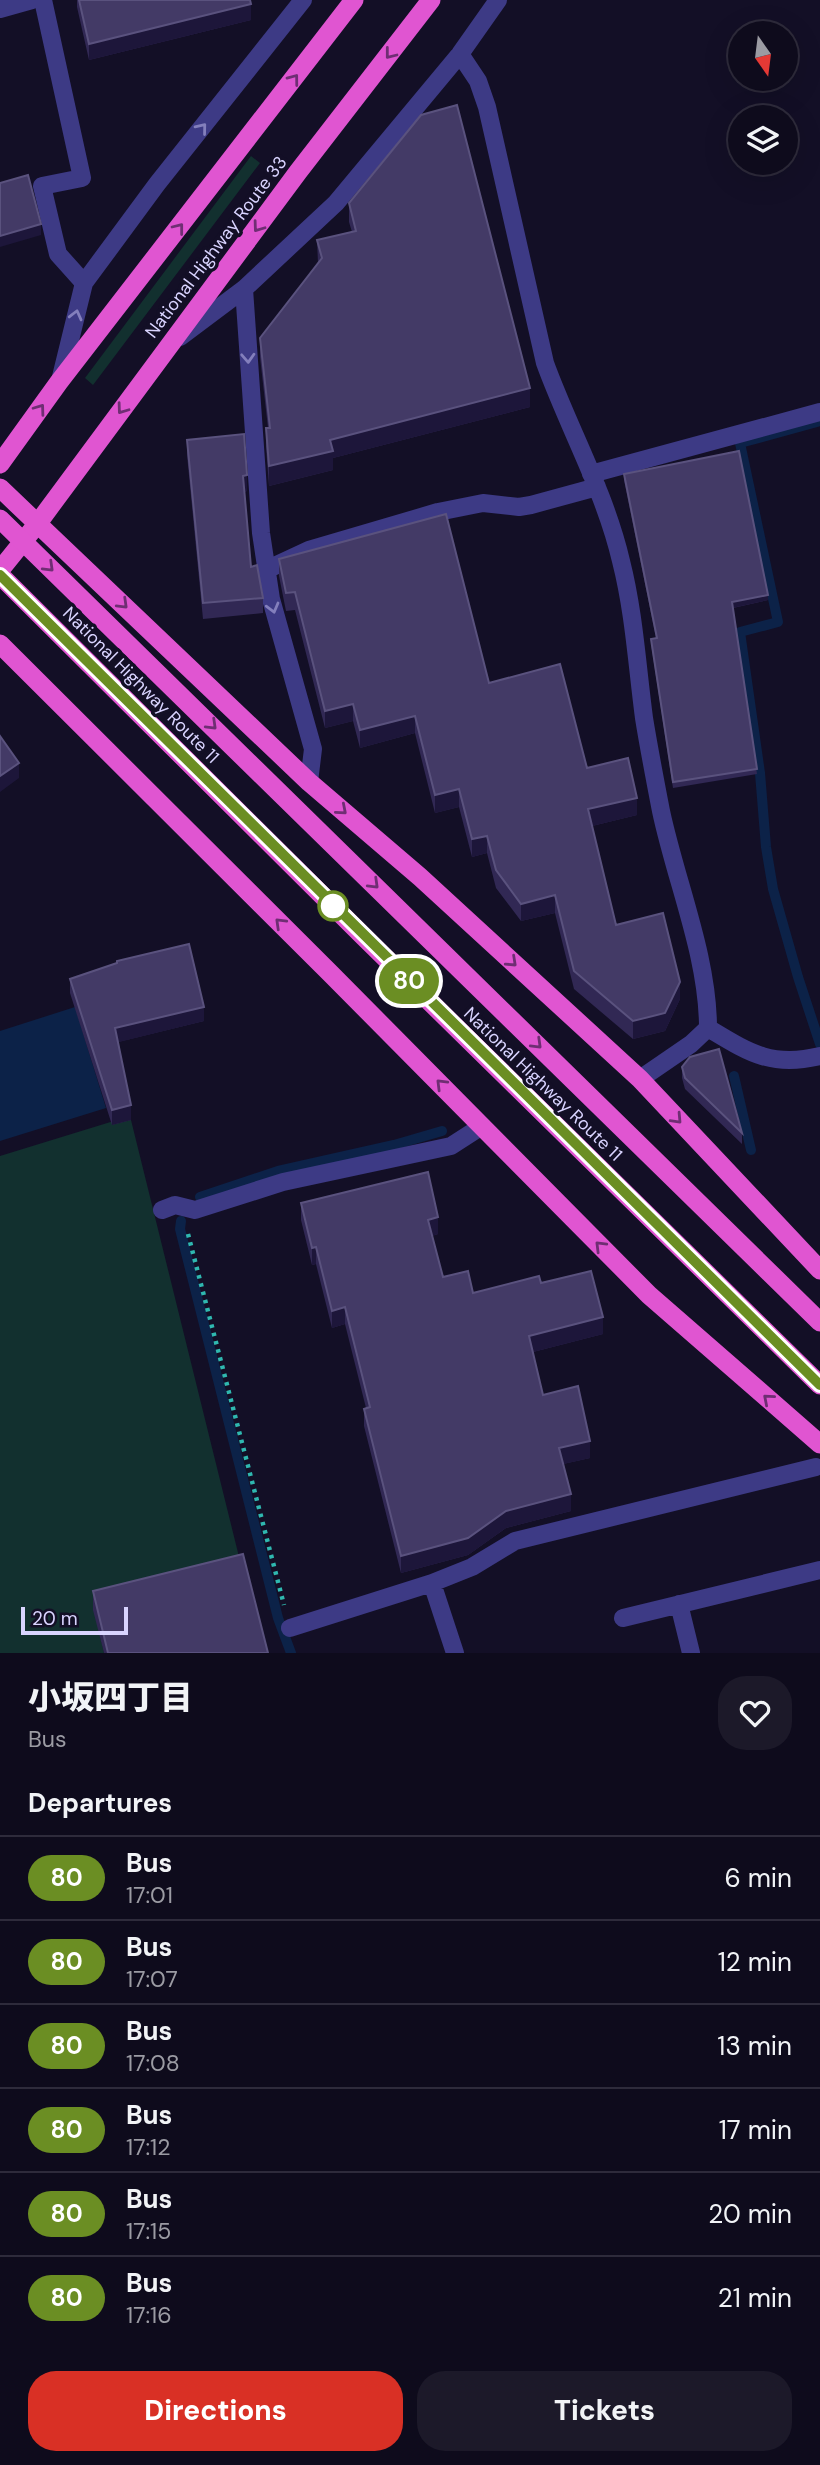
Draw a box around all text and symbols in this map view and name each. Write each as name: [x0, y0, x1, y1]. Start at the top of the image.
north arrow: [728, 21, 798, 91]
map controls: [728, 21, 798, 175]
one-way arrow: [385, 46, 398, 59]
one-way arrow: [285, 75, 298, 87]
button: layers: [728, 105, 798, 175]
one-way arrow: [193, 124, 206, 136]
street label: National Highway Route 33: [140, 151, 292, 343]
one-way arrow: [254, 219, 266, 232]
one-way arrow: [170, 224, 183, 236]
one-way arrow: [68, 309, 82, 321]
one-way arrow: [240, 352, 255, 363]
one-way arrow: [118, 402, 130, 414]
one-way arrow: [32, 404, 44, 416]
one-way arrow: [41, 558, 54, 571]
one-way arrow: [115, 595, 128, 608]
street label: National Highway Route 11: [58, 602, 224, 768]
one-way arrow: [265, 602, 279, 614]
one-way arrow: [203, 717, 216, 730]
one-way arrow: [334, 802, 347, 815]
one-way arrow: [366, 876, 379, 889]
unlabelled marker: [318, 891, 348, 921]
one-way arrow: [275, 919, 288, 932]
one-way arrow: [504, 954, 517, 966]
line badge: 80: [378, 958, 440, 1004]
text: 80: [393, 965, 425, 996]
street label: National Highway Route 11: [458, 1002, 628, 1166]
one-way arrow: [529, 1035, 542, 1048]
one-way arrow: [436, 1080, 449, 1093]
one-way arrow: [668, 1111, 681, 1124]
one-way arrow: [596, 1242, 609, 1255]
one-way arrow: [764, 1395, 777, 1407]
scale bar: [21, 1604, 128, 1636]
text: 20 m: [32, 1606, 78, 1631]
text: 小坂四丁目: [28, 1676, 193, 1719]
button: heart: [718, 1676, 792, 1750]
text: Bus: [28, 1724, 67, 1754]
text: Departures: [28, 1786, 172, 1820]
text: Bus: [126, 1846, 172, 1880]
text: 6 min: [724, 1861, 792, 1895]
text: 80: [50, 1862, 83, 1893]
text: 17:01: [126, 1880, 173, 1910]
text: Bus: [126, 1930, 172, 1964]
text: 12 min: [718, 1945, 792, 1979]
text: 80: [50, 1946, 83, 1977]
text: 17:07: [126, 1964, 178, 1994]
text: Bus: [126, 2014, 172, 2048]
text: 13 min: [717, 2029, 792, 2063]
text: 80: [50, 2030, 83, 2061]
text: 17:08: [126, 2048, 180, 2078]
text: Bus: [126, 2098, 172, 2132]
text: 17 min: [719, 2113, 792, 2147]
text: 80: [50, 2114, 83, 2145]
text: 17:12: [126, 2132, 171, 2162]
text: Bus: [126, 2182, 172, 2216]
text: 20 min: [708, 2197, 792, 2231]
text: 80: [50, 2198, 83, 2229]
text: 17:15: [126, 2216, 171, 2246]
text: Bus: [126, 2266, 172, 2300]
text: 21 min: [718, 2281, 792, 2315]
text: 80: [50, 2282, 83, 2313]
text: 17:16: [126, 2300, 172, 2330]
button: Directions: [28, 2371, 403, 2451]
button: Tickets: [417, 2371, 792, 2451]

